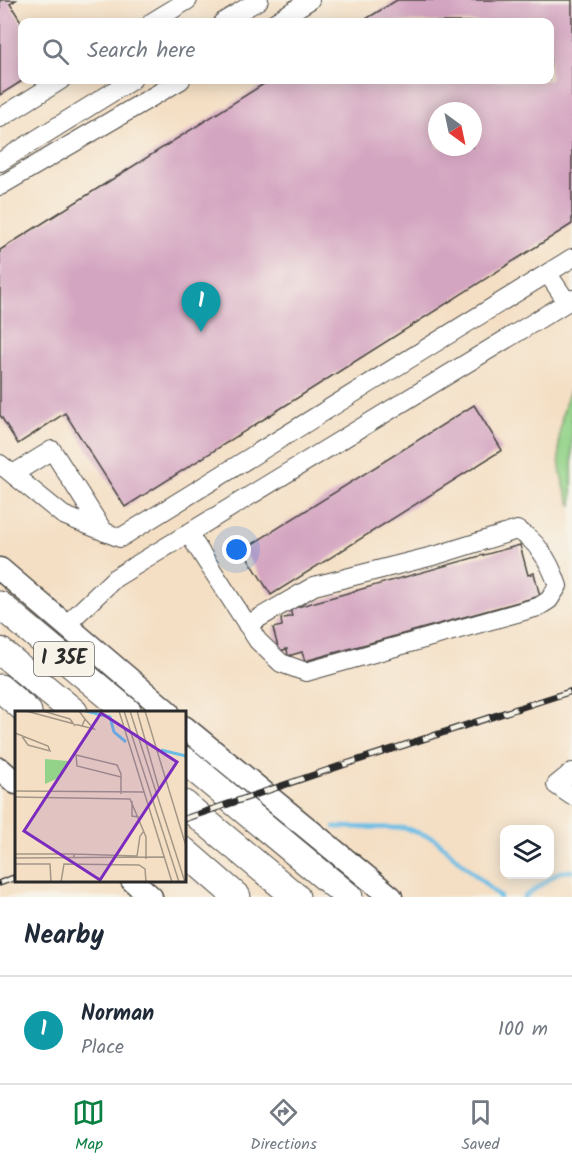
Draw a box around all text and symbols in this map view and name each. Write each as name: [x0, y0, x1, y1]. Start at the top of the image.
search box: [18, 18, 554, 84]
text: Search here: [87, 34, 195, 69]
icon: search: [39, 35, 72, 68]
north arrow: [428, 102, 482, 156]
pin: 1: [182, 282, 220, 332]
your location: [222, 535, 251, 564]
road number: I 35E: [34, 642, 94, 676]
inset map: [15, 711, 186, 882]
map controls: [500, 825, 554, 879]
button: layers: [500, 825, 554, 879]
text: Nearby: [24, 915, 104, 957]
text: Norman: [81, 997, 154, 1032]
text: 1: [40, 1014, 47, 1046]
text: 100 m: [498, 1014, 548, 1046]
text: Place: [81, 1032, 124, 1064]
tab: Map: [72, 1096, 105, 1157]
tab: Directions: [250, 1096, 317, 1157]
tab: Saved: [462, 1096, 500, 1157]

